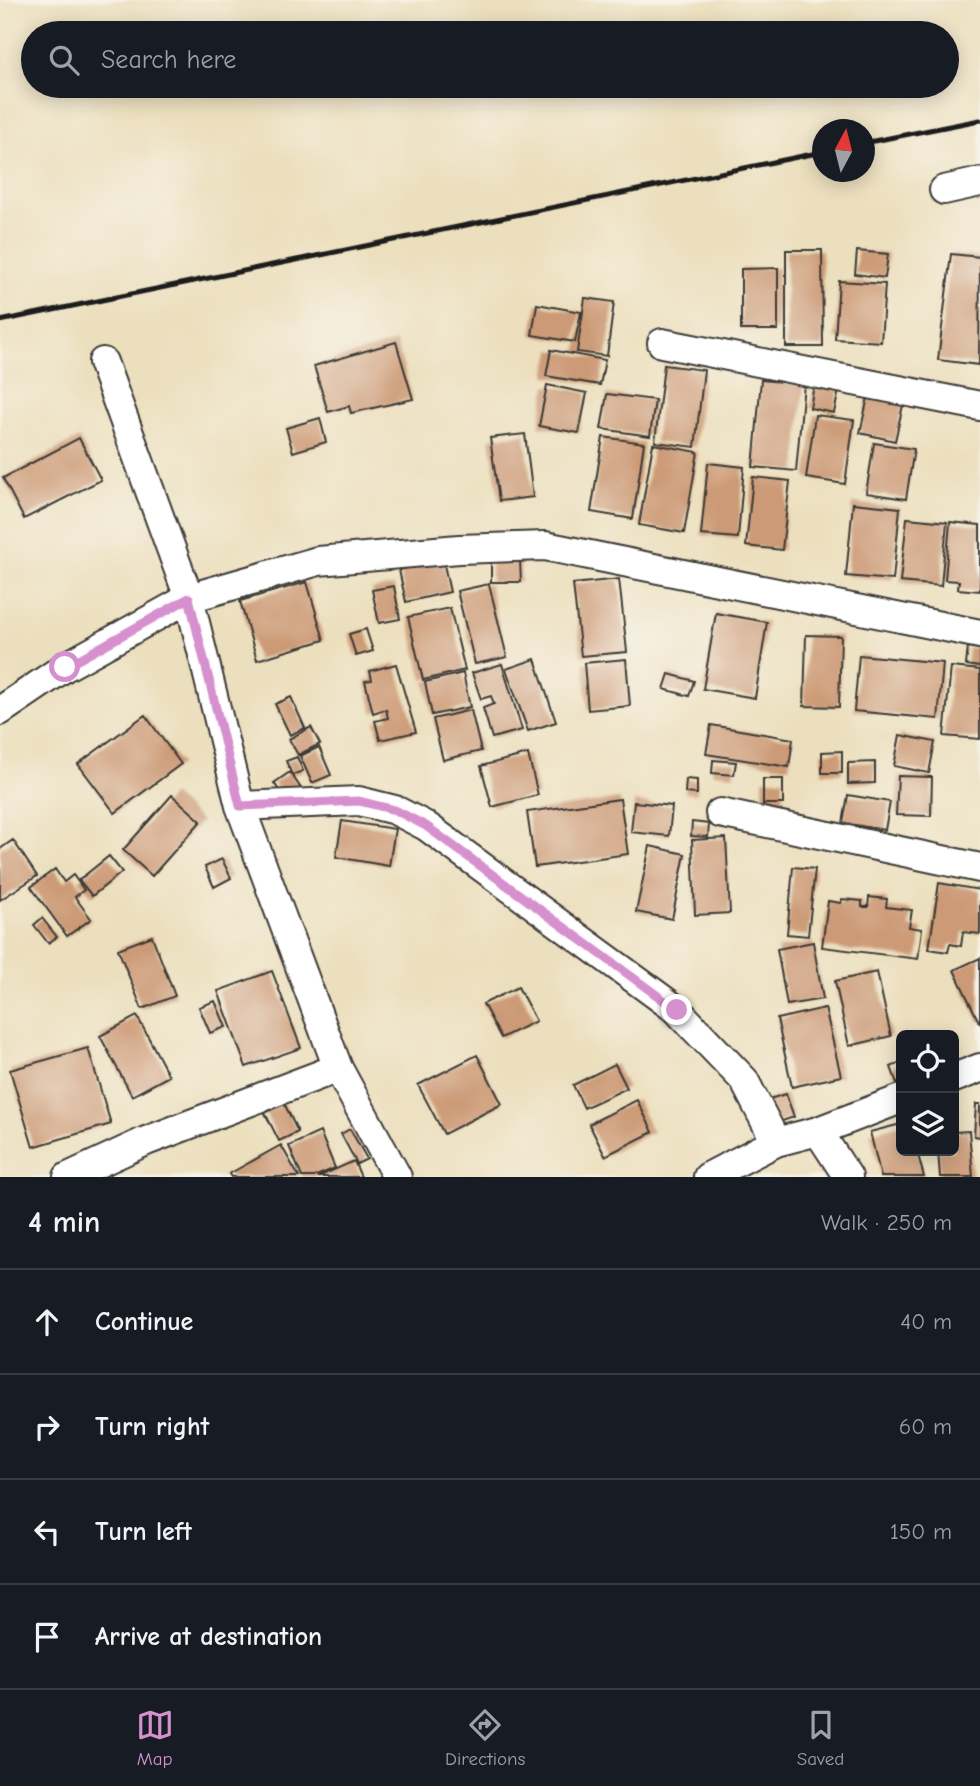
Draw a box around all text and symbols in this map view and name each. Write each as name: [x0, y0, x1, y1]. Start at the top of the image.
search box: [21, 21, 959, 98]
icon: search: [45, 41, 83, 79]
text: Search here: [101, 45, 236, 75]
north arrow: [812, 119, 875, 182]
route start: [49, 651, 80, 682]
route end: [661, 994, 692, 1025]
map controls: [896, 1030, 959, 1156]
button: locate: [896, 1030, 959, 1093]
button: layers: [896, 1093, 959, 1156]
text: 4 min: [28, 1205, 100, 1240]
text: Walk · 250 m: [821, 1209, 952, 1236]
icon: ahead: [28, 1303, 66, 1341]
text: Continue: [95, 1307, 193, 1337]
text: 40 m: [900, 1308, 952, 1335]
icon: right: [28, 1408, 66, 1446]
text: Turn right: [95, 1412, 209, 1442]
text: 60 m: [899, 1413, 952, 1440]
icon: left: [28, 1513, 66, 1551]
text: Turn left: [95, 1517, 192, 1547]
text: 150 m: [890, 1518, 952, 1545]
icon: arrive: [28, 1618, 66, 1656]
text: Arrive at destination: [95, 1622, 322, 1652]
tab: Map: [136, 1706, 174, 1770]
tab: Directions: [445, 1706, 525, 1770]
tab: Saved: [797, 1706, 844, 1770]

